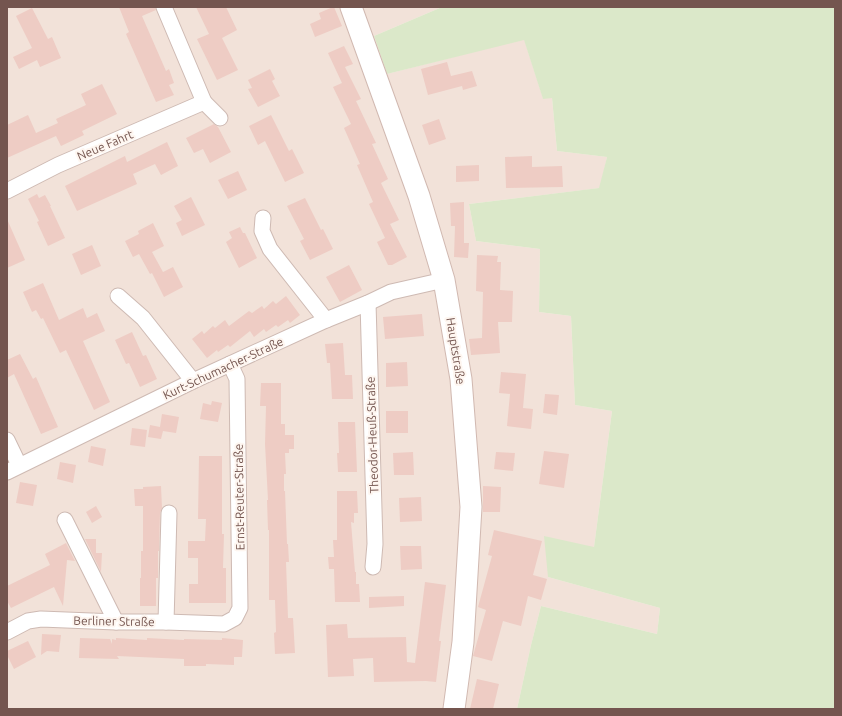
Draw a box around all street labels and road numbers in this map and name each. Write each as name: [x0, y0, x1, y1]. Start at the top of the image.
street label: Neue Fahrt: [75, 127, 135, 163]
street label: Hauptstraße: [444, 317, 468, 385]
street label: Kurt-Schumacher-Straße: [161, 334, 285, 402]
street label: Theodor-Heuß-Straße: [363, 376, 381, 494]
street label: Ernst-Reuter-Straße: [232, 443, 246, 551]
street label: Berliner Straße: [73, 614, 155, 628]

